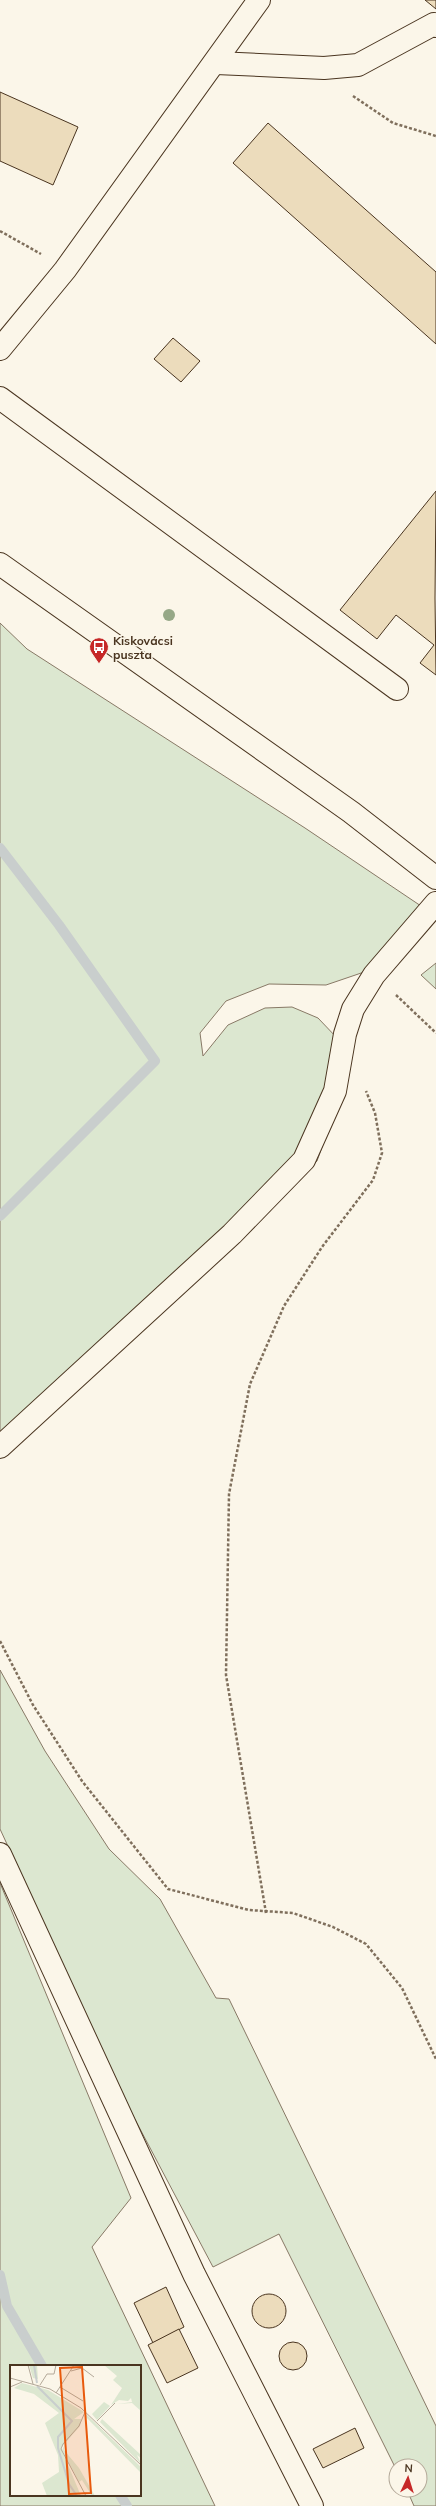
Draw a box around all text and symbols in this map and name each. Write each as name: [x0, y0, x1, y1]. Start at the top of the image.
place label: Kiskovácsi puszta: [113, 633, 173, 662]
bus stop icon: Kiskovácsi puszta: [88, 636, 110, 664]
inset map: [10, 2365, 141, 2496]
north arrow: [388, 2458, 428, 2498]
text: N: [404, 2461, 413, 2475]

